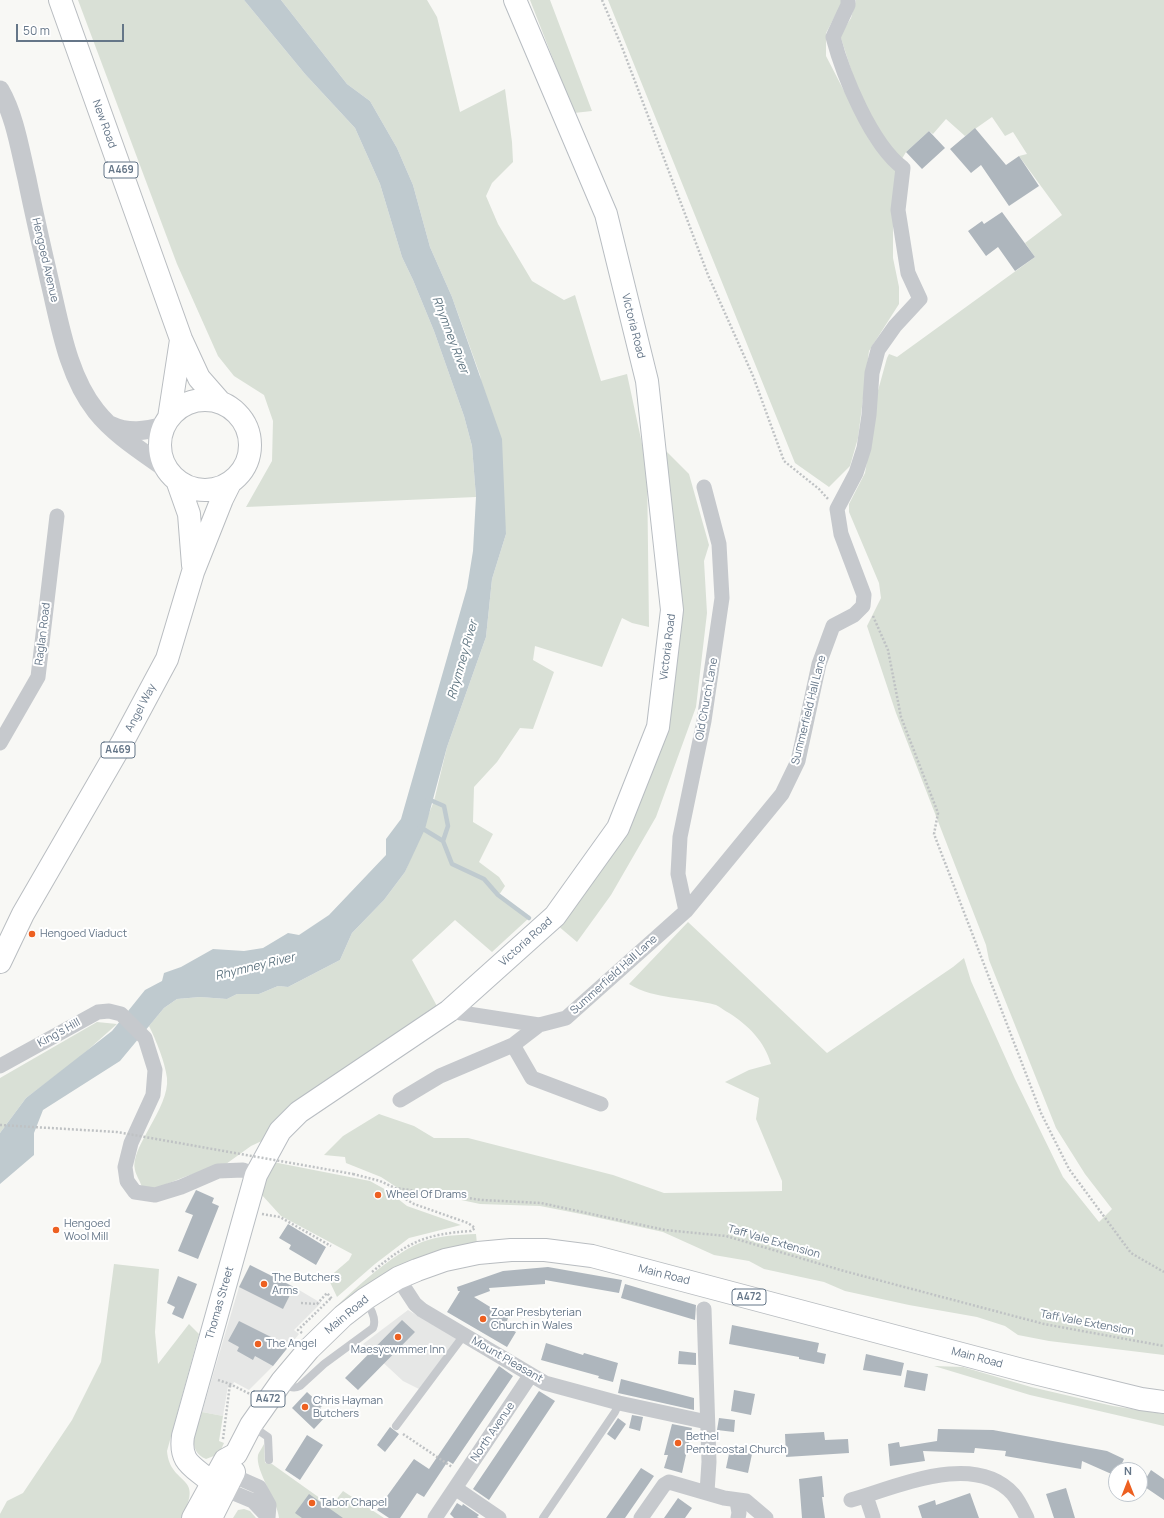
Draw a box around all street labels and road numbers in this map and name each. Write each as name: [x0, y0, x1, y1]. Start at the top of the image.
street label: New Road: [89, 98, 119, 150]
road number: A469: [104, 162, 138, 178]
street label: Hengoed Avenue: [29, 217, 61, 303]
street label: Victoria Road: [619, 292, 647, 360]
street label: Raglan Road: [33, 602, 53, 666]
street label: Victoria Road: [657, 613, 679, 681]
street label: Summerfield Hall Lane: [789, 654, 829, 766]
street label: Old Church Lane: [693, 657, 721, 741]
street label: Angel Way: [123, 682, 159, 734]
road number: A469: [101, 742, 135, 758]
street label: Victoria Road: [497, 915, 555, 969]
street label: Summerfield Hall Lane: [568, 933, 660, 1017]
street label: King's Hill: [35, 1016, 83, 1050]
street label: Taff Vale Extension: [726, 1223, 822, 1261]
street label: Main Road: [637, 1262, 691, 1288]
street label: Thomas Street: [203, 1265, 237, 1341]
road number: A472: [732, 1289, 766, 1305]
street label: Main Road: [323, 1293, 371, 1337]
street label: Taff Vale Extension: [1039, 1307, 1135, 1339]
street label: Mount Pleasant: [469, 1334, 545, 1386]
street label: Main Road: [950, 1345, 1004, 1371]
road number: A472: [251, 1391, 285, 1407]
street label: North Avenue: [468, 1400, 518, 1464]

